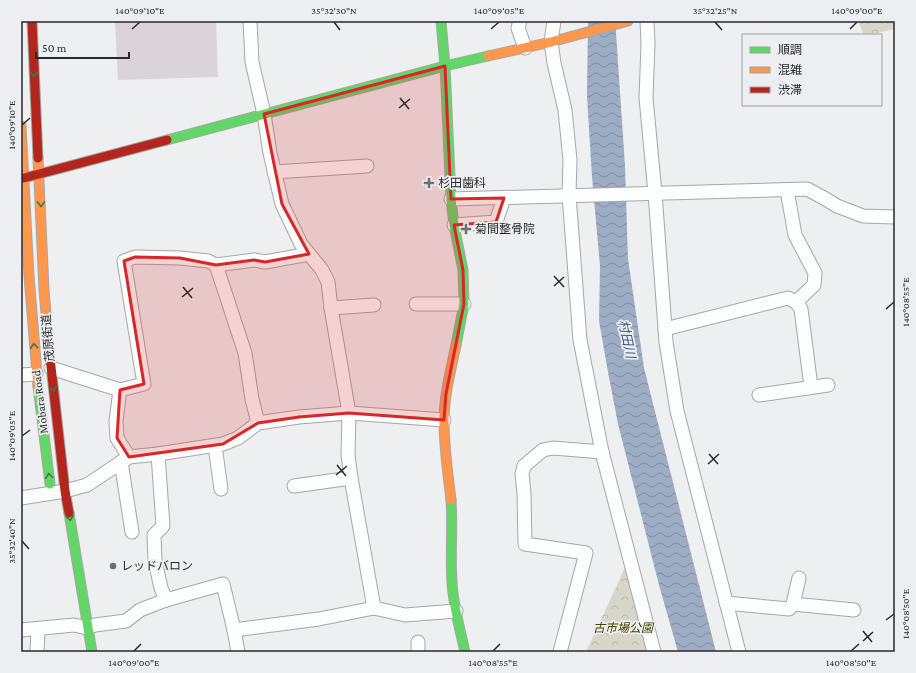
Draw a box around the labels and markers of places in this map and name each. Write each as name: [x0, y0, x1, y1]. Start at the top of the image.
place label: 杉田歯科: [438, 176, 486, 190]
marker: 杉田歯科: [423, 177, 435, 189]
place label: 菊間整骨院: [475, 222, 535, 236]
marker: 菊間整骨院: [460, 223, 472, 235]
place label: レッドバロン: [121, 559, 193, 573]
marker: レッドバロン: [108, 561, 118, 571]

